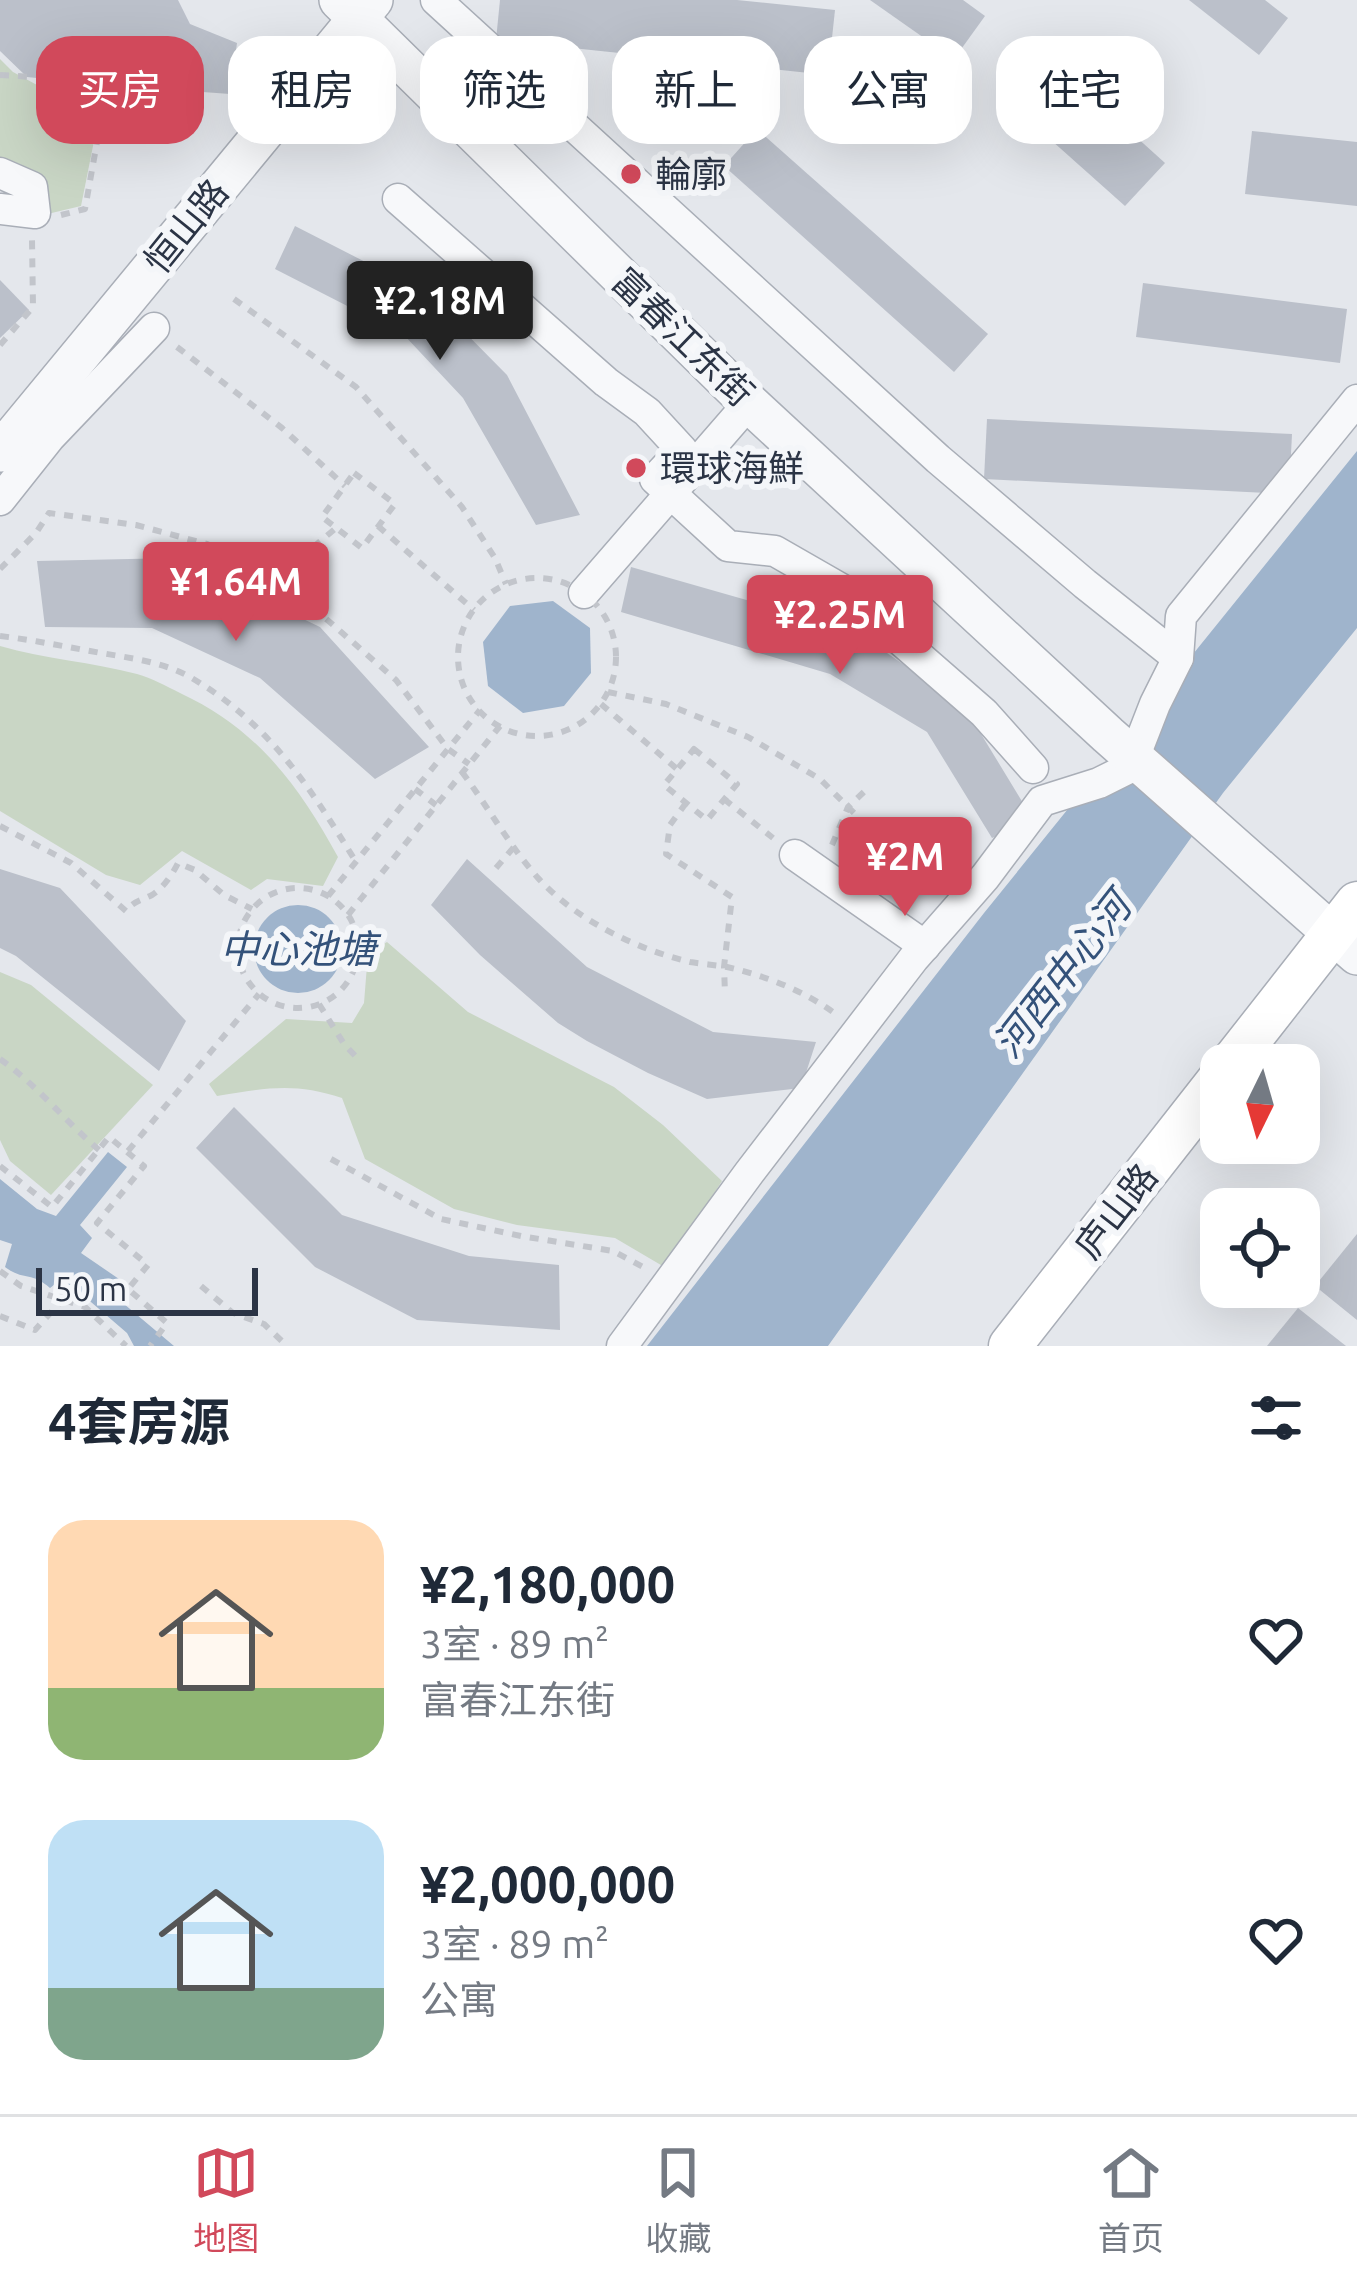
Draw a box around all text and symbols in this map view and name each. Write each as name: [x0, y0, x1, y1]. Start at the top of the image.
chip: 买房: [36, 36, 204, 144]
chip: 租房: [228, 36, 396, 144]
chip: 筛选: [420, 36, 588, 144]
chip: 新上: [612, 36, 780, 144]
chip: 公寓: [804, 36, 972, 144]
chip: 住宅: [996, 36, 1164, 144]
place label: 輪廓: [655, 153, 727, 194]
marker: 輪廓: [618, 161, 644, 187]
street label: 恒山路: [136, 171, 236, 281]
street label: 富春江东街: [604, 259, 762, 414]
pin: ¥2.18M: [342, 261, 538, 363]
text: ¥2.18M: [374, 278, 506, 321]
place label: 環球海鮮: [660, 447, 804, 488]
marker: 環球海鮮: [623, 455, 649, 481]
pin: ¥1.64M: [138, 542, 334, 644]
text: ¥1.64M: [170, 559, 302, 602]
pin: ¥2.25M: [742, 575, 938, 677]
text: ¥2.25M: [774, 592, 906, 635]
pin: ¥2M: [847, 817, 963, 919]
text: ¥2M: [866, 834, 944, 877]
water label: 河西中心河: [985, 879, 1143, 1065]
water label: 中心池塘: [220, 927, 382, 970]
north arrow: [1200, 1044, 1320, 1164]
map controls: [1200, 1044, 1320, 1308]
street label: 庐山路: [1066, 1156, 1165, 1266]
button: locate: [1200, 1188, 1320, 1308]
scale bar: [36, 1262, 258, 1315]
text: 50 m: [54, 1270, 127, 1307]
icon: filters: [1243, 1385, 1309, 1451]
text: 4套房源: [48, 1392, 230, 1450]
text: ¥2,180,000: [420, 1555, 675, 1613]
icon: home: [144, 1568, 288, 1712]
icon: heart: [1243, 1607, 1309, 1673]
text: 3室 · 89 m²: [420, 1622, 609, 1665]
text: 富春江东街: [420, 1678, 615, 1721]
text: ¥2,000,000: [420, 1855, 675, 1913]
icon: home: [144, 1868, 288, 2012]
icon: heart: [1243, 1907, 1309, 1973]
text: 3室 · 89 m²: [420, 1922, 609, 1965]
text: 公寓: [420, 1978, 498, 2021]
tab: 地图: [193, 2140, 259, 2260]
tab: 收藏: [645, 2140, 711, 2260]
tab: 首页: [1098, 2140, 1164, 2260]

